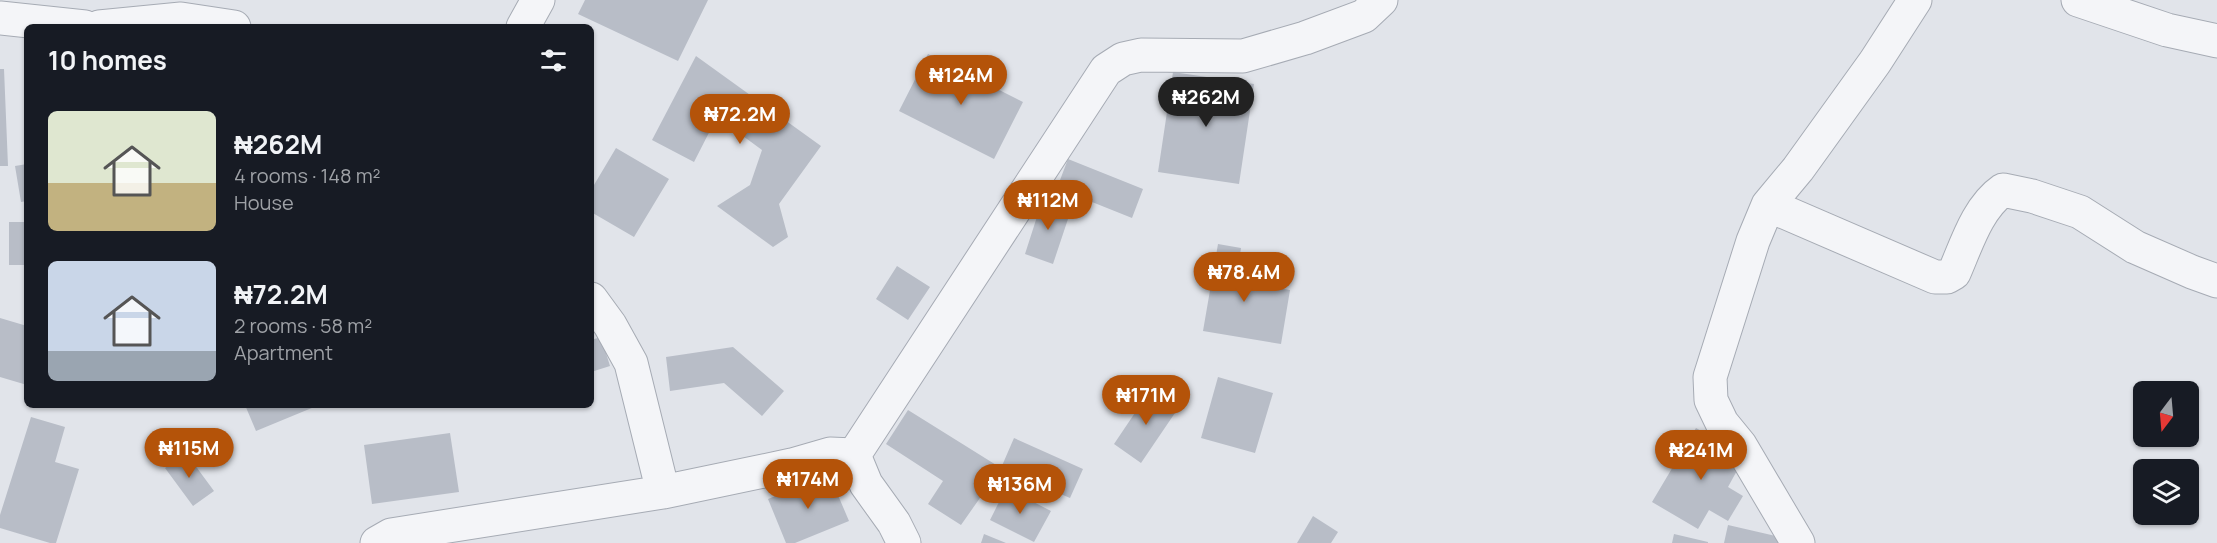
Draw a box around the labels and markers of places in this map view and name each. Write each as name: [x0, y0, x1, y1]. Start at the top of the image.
pin: ₦124M: [919, 55, 1003, 106]
pin: ₦262M: [1164, 77, 1248, 128]
pin: ₦72.2M: [691, 94, 789, 145]
pin: ₦112M: [1006, 180, 1090, 231]
pin: ₦78.4M: [1195, 252, 1293, 303]
pin: ₦171M: [1104, 375, 1188, 426]
pin: ₦115M: [147, 428, 231, 479]
pin: ₦241M: [1659, 430, 1743, 481]
pin: ₦174M: [766, 459, 850, 510]
pin: ₦136M: [978, 464, 1062, 515]

